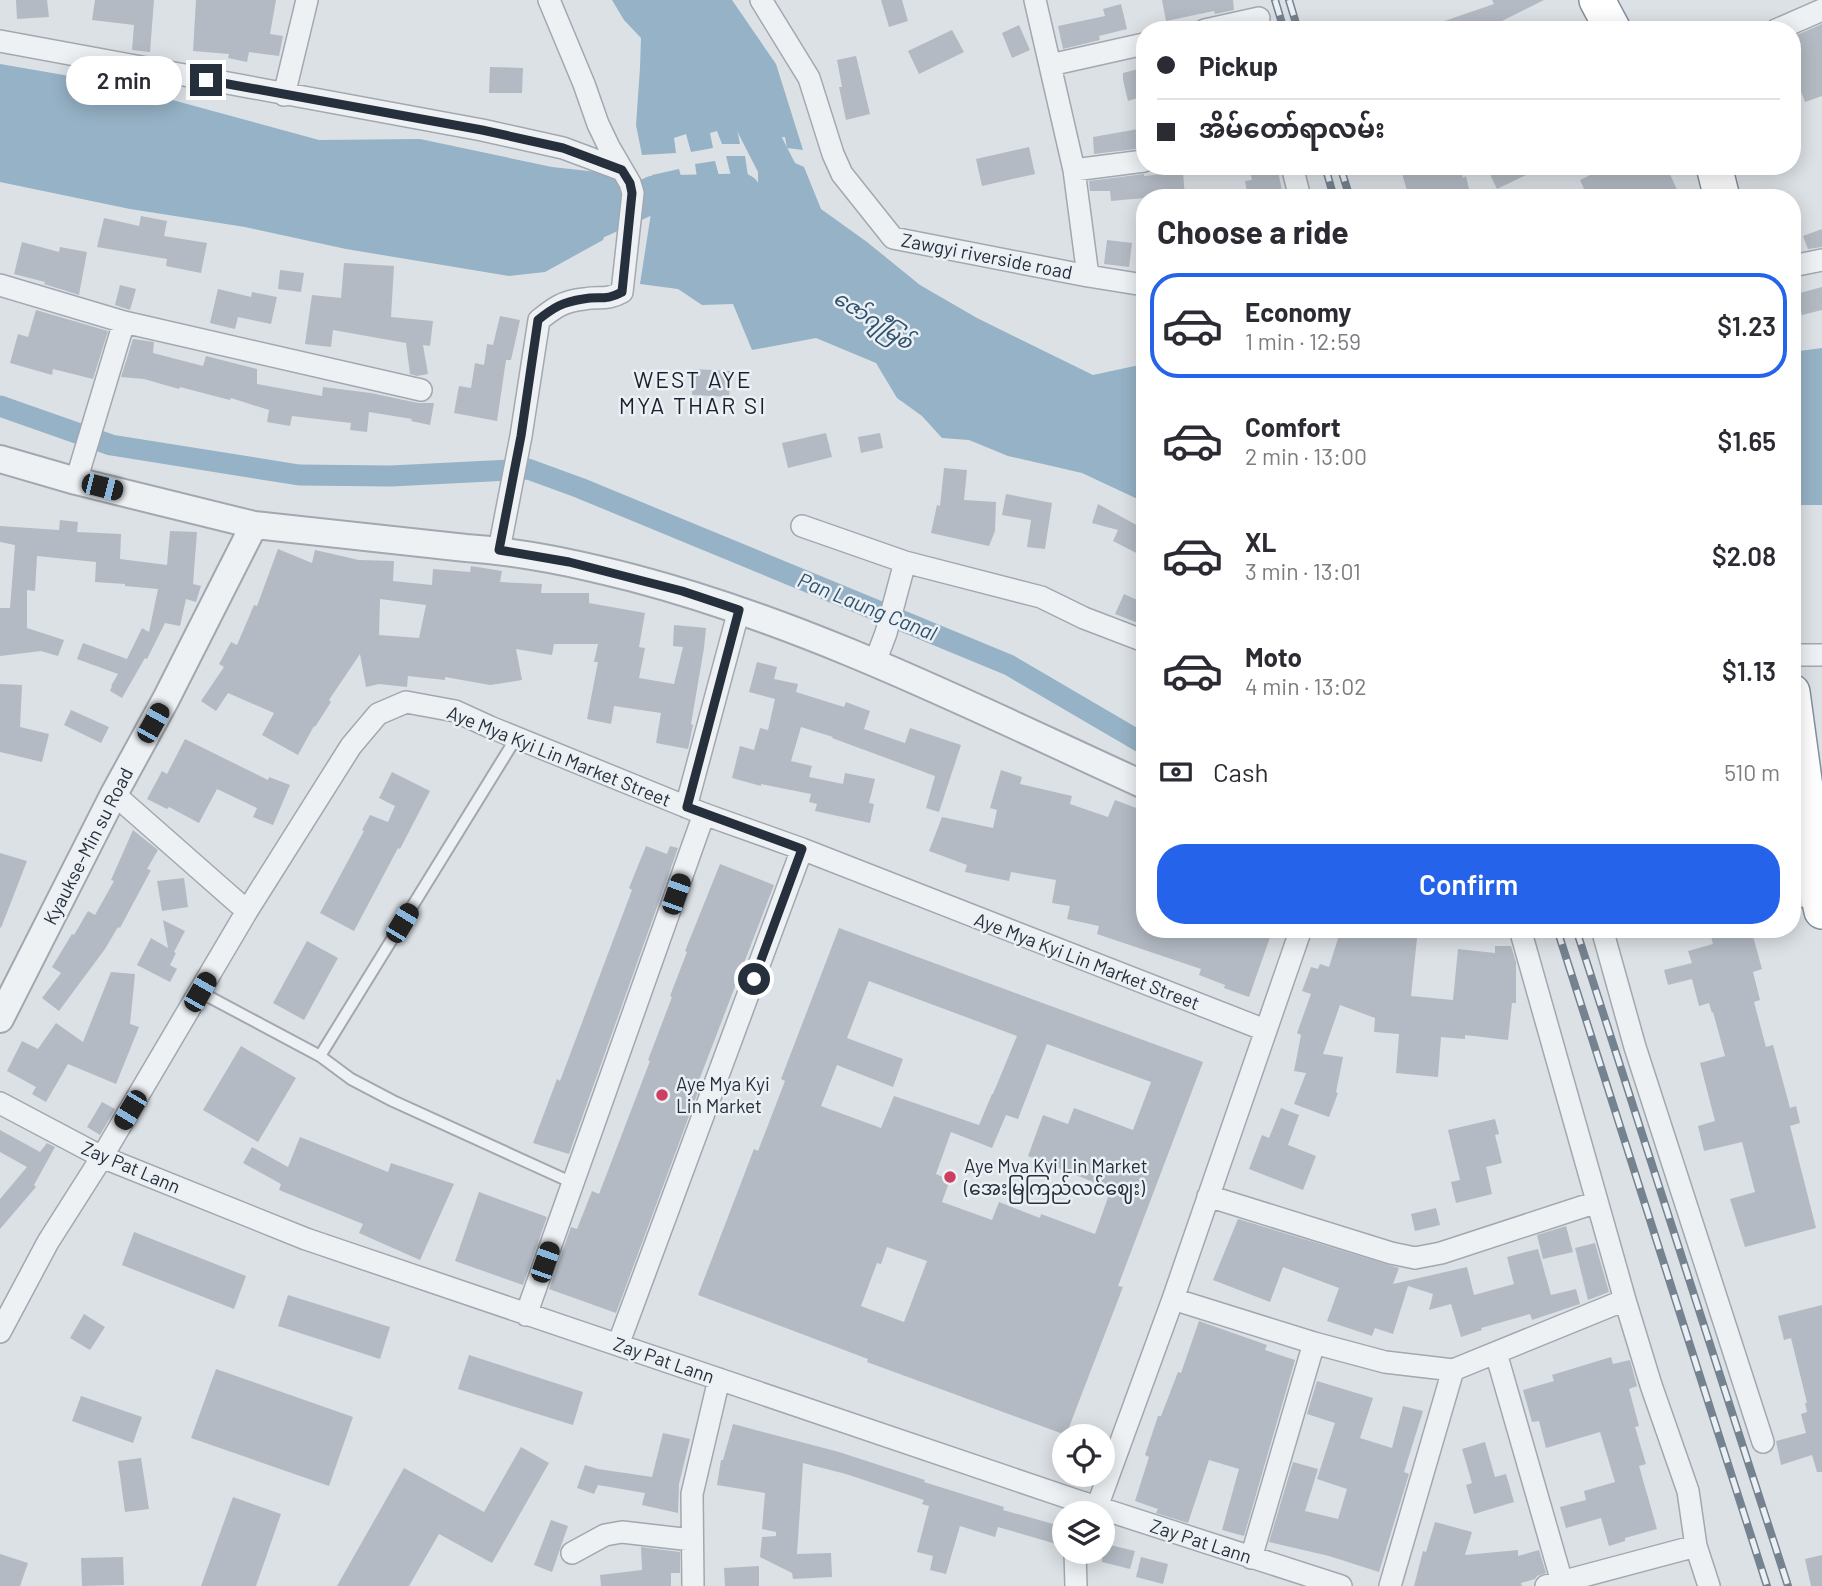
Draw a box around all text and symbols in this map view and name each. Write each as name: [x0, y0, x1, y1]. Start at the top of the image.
text: Pickup: [1199, 50, 1278, 81]
callout: 2 min: [66, 56, 182, 104]
route end: [190, 64, 222, 96]
text: 2 min: [97, 66, 151, 94]
text: အိမ်တော်ရာလမ်း: [1199, 112, 1385, 143]
text: Choose a ride: [1157, 212, 1349, 250]
street label: Zawgyi riverside road: [900, 228, 1075, 283]
water label: ဇော်ဂျီမြစ်: [826, 283, 920, 359]
icon: car: [1161, 294, 1224, 357]
text: Economy: [1245, 296, 1351, 327]
text: $1.23: [1717, 310, 1776, 341]
text: 1 min · 12:59: [1245, 327, 1361, 355]
district label: WEST AYE MYA THAR SI: [619, 365, 767, 419]
icon: car: [1161, 409, 1224, 472]
text: Comfort: [1245, 411, 1341, 442]
text: $1.65: [1717, 425, 1776, 456]
text: 2 min · 13:00: [1245, 442, 1367, 470]
car: [80, 472, 125, 502]
icon: car: [1161, 524, 1224, 587]
text: XL: [1245, 526, 1276, 557]
text: $2.08: [1712, 540, 1776, 571]
text: 3 min · 13:01: [1245, 557, 1361, 585]
water label: Pan Laung Canal: [794, 566, 941, 645]
icon: car: [1161, 639, 1224, 702]
text: Moto: [1245, 641, 1302, 672]
text: $1.13: [1722, 655, 1776, 686]
text: 4 min · 13:02: [1245, 672, 1367, 700]
car: [134, 700, 173, 746]
street label: Aye Mya Kyi Lin Market Street: [444, 700, 674, 811]
icon: cash: [1157, 753, 1195, 791]
text: Cash: [1213, 756, 1268, 787]
text: 510 m: [1724, 758, 1780, 786]
street label: Kyaukse-Min su Road: [38, 763, 137, 928]
button: Confirm: [1157, 844, 1780, 924]
car: [660, 871, 693, 917]
car: [383, 900, 422, 946]
street label: Aye Mya Kyi Lin Market Street: [971, 907, 1203, 1014]
route start: [738, 963, 770, 995]
car: [181, 969, 220, 1015]
place label: Aye Mya Kyi Lin Market: [676, 1072, 770, 1117]
car: [111, 1087, 150, 1133]
marker: Aye Mya Kyi Lin Market: [654, 1087, 670, 1103]
street label: Zay Pat Lann: [78, 1135, 184, 1198]
place label: Aye Mya Kyi Lin Market (အေးမြကြည်လင်ဈေး): [963, 1154, 1148, 1204]
marker: Aye Mya Kyi Lin Market (အေးမြကြည်လင်ဈေး): [942, 1169, 958, 1185]
car: [529, 1239, 562, 1285]
street label: Zay Pat Lann: [611, 1332, 718, 1388]
map controls: [1052, 1424, 1115, 1564]
button: locate: [1052, 1424, 1115, 1487]
button: layers: [1052, 1501, 1115, 1564]
street label: Zay Pat Lann: [1148, 1513, 1255, 1568]

